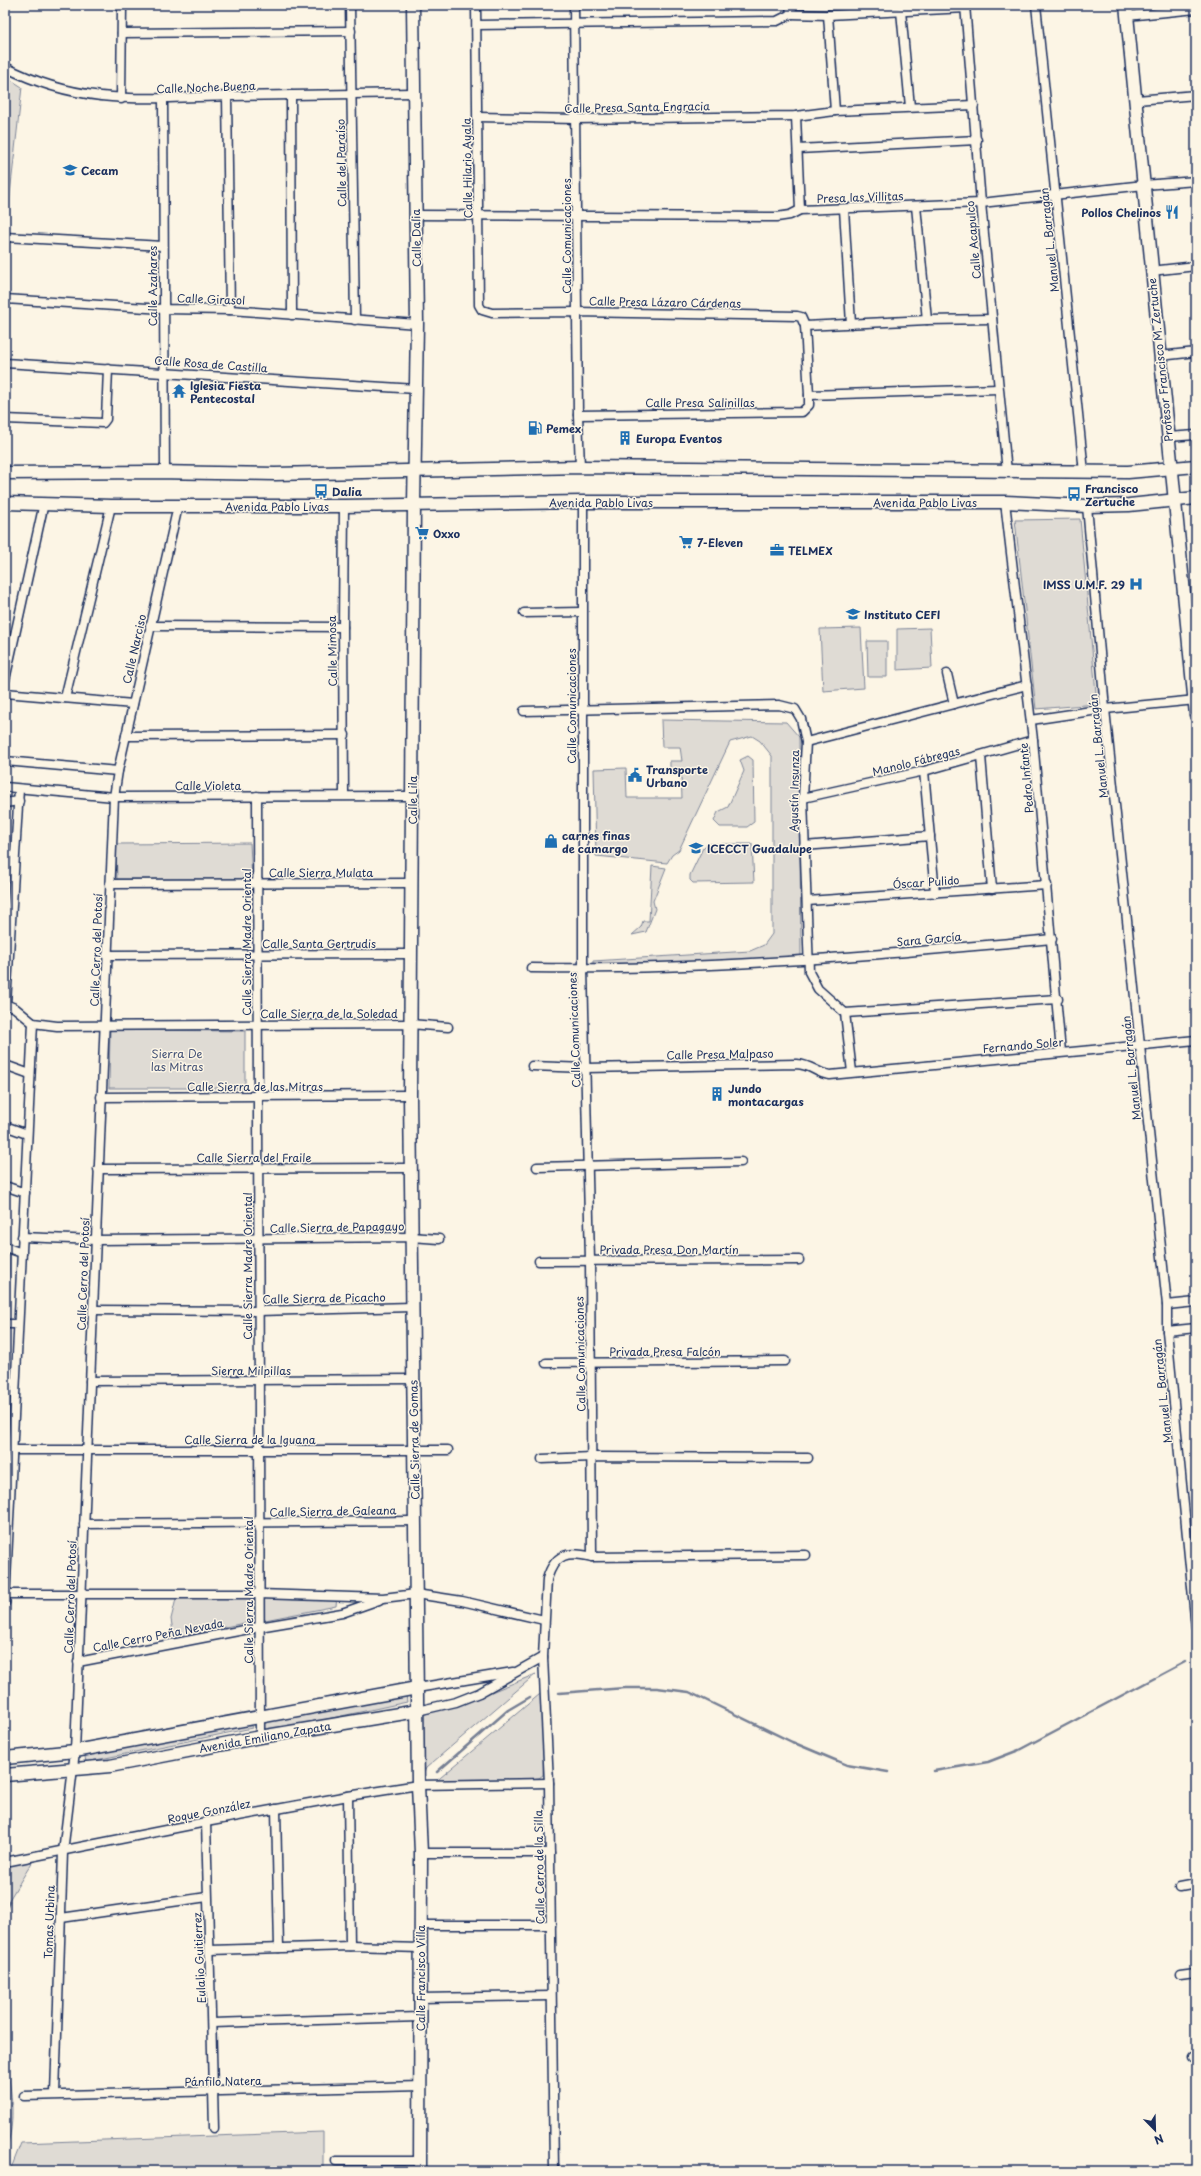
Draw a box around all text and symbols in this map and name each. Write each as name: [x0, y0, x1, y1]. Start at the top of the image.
street label: Calle Noche Buena: [156, 77, 256, 97]
street label: Calle Presa Santa Engracia: [564, 97, 710, 117]
street label: Calle Hilario Ayala: [458, 117, 476, 218]
street label: Calle del Paraíso: [332, 119, 350, 207]
school or university icon: Cecam: [62, 162, 78, 178]
place label: Cecam: [81, 162, 118, 179]
street label: Calle Comunicaciones: [558, 178, 575, 294]
street label: Presa las Villitas: [816, 187, 904, 207]
street label: Manuel L. Barragán: [1035, 187, 1063, 293]
street label: Calle Acapulco: [961, 200, 985, 280]
place label: Pollos Chelinos: [1081, 204, 1161, 221]
restaurant icon: Pollos Chelinos: [1164, 204, 1180, 220]
street label: Calle Dalia: [407, 209, 425, 267]
street label: Calle Azahares: [144, 246, 161, 326]
street label: Profesor Francisco M. Zertuche: [1143, 277, 1177, 443]
street label: Calle Girasol: [177, 289, 245, 309]
street label: Calle Presa Lázaro Cárdenas: [589, 292, 741, 312]
street label: Calle Rosa de Castilla: [154, 352, 268, 376]
place label: Iglesia Fiesta Pentecostal: [190, 377, 262, 407]
temple icon: Iglesia Fiesta Pentecostal: [171, 383, 187, 399]
street label: Calle Presa Salinillas: [645, 394, 755, 411]
fuel station icon: Pemex: [527, 420, 543, 436]
place label: Pemex: [546, 420, 581, 437]
building icon: Europa Eventos: [617, 430, 633, 446]
place label: Europa Eventos: [636, 430, 723, 447]
place label: Francisco Zertuche: [1085, 480, 1139, 510]
bus stop icon: Dalia: [313, 483, 329, 499]
place label: Dalia: [332, 483, 363, 500]
bus stop icon: Francisco Zertuche: [1066, 486, 1082, 502]
street label: Avenida Pablo Livas: [549, 494, 653, 511]
street label: Avenida Pablo Livas: [873, 494, 977, 511]
street label: Avenida Pablo Livas: [225, 498, 329, 515]
supermarket icon: Oxxo: [414, 525, 430, 541]
place label: Oxxo: [433, 525, 461, 542]
supermarket icon: 7-Eleven: [678, 534, 694, 550]
place label: 7-Eleven: [697, 534, 743, 551]
office icon: TELMEX: [769, 542, 785, 558]
place label: TELMEX: [788, 542, 833, 559]
place label: IMSS U.M.F. 29: [1043, 576, 1125, 593]
hospital icon: IMSS U.M.F. 29: [1128, 576, 1144, 592]
school or university icon: Instituto CEFI: [845, 606, 861, 622]
place label: Instituto CEFI: [864, 606, 940, 623]
street label: Calle Narciso: [118, 612, 150, 686]
street label: Calle Mimosa: [323, 615, 341, 687]
street label: Calle Comunicaciones: [563, 648, 580, 764]
street label: Manuel L. Barragán: [1084, 693, 1112, 799]
street label: Manolo Fábregas: [870, 742, 962, 780]
street label: Pedro Infante: [1014, 742, 1038, 814]
street label: Agustín Insunza: [785, 750, 803, 832]
place label: Transporte Urbano: [646, 761, 708, 791]
public building icon: Transporte Urbano: [627, 767, 643, 783]
street label: Calle Lila: [404, 775, 421, 824]
street label: Calle Violeta: [175, 777, 241, 794]
place label: carnes finas de camargo: [562, 827, 630, 857]
shop icon: carnes finas de camargo: [543, 833, 559, 849]
school or university icon: ICECCT Guadalupe: [688, 840, 704, 856]
place label: ICECCT Guadalupe: [707, 840, 812, 857]
street label: Calle Sierra Mulata: [269, 864, 374, 881]
street label: Calle Sierra Madre Oriental: [238, 868, 255, 1016]
street label: Óscar Pulido: [892, 871, 960, 893]
street label: Calle Cerro del Potosí: [86, 893, 106, 1007]
street label: Sara García: [896, 928, 963, 950]
street label: Calle Santa Gertrudis: [262, 935, 376, 952]
street label: Calle Comunicaciones: [563, 972, 585, 1088]
street label: Calle Sierra de la Soledad: [260, 1005, 398, 1022]
street label: Manuel L. Barragán: [1117, 1015, 1145, 1121]
street label: Fernando Soler: [982, 1033, 1065, 1057]
park label: Sierra De las Mitras: [151, 1045, 203, 1075]
street label: Calle Presa Malpaso: [666, 1045, 774, 1063]
street label: Calle Sierra de las Mitras: [187, 1078, 323, 1095]
place label: Jundo montacargas: [728, 1080, 804, 1110]
building icon: Jundo montacargas: [709, 1086, 725, 1102]
street label: Calle Sierra del Fraile: [196, 1149, 312, 1166]
street label: Calle Sierra Madre Oriental: [239, 1192, 256, 1340]
street label: Calle Cerro del Potosí: [73, 1217, 93, 1331]
street label: Calle Sierra de Papagayo: [270, 1217, 404, 1237]
street label: Privada Presa Don Martín: [599, 1241, 739, 1258]
street label: Calle Sierra de Picacho: [262, 1288, 386, 1308]
street label: Calle Comunicaciones: [570, 1296, 590, 1412]
street label: Manuel L. Barragán: [1148, 1338, 1176, 1444]
street label: Privada Presa Falcón: [609, 1343, 721, 1360]
street label: Sierra Milpillas: [211, 1362, 291, 1379]
street label: Calle Sierra de Gomas: [404, 1380, 424, 1500]
street label: Calle Sierra de la Iguana: [184, 1431, 316, 1448]
street label: Calle Sierra de Galeana: [269, 1501, 397, 1521]
street label: Calle Sierra Madre Oriental: [240, 1516, 257, 1664]
street label: Calle Cerro del Potosí: [60, 1540, 80, 1654]
street label: Calle Cerro Peña Nevada: [91, 1614, 225, 1656]
street label: Avenida Emiliano Zapata: [198, 1717, 332, 1757]
street label: Roque González: [166, 1795, 252, 1827]
street label: Calle Cerro de la Silla: [529, 1809, 548, 1924]
street label: Tomas Urbina: [39, 1885, 59, 1959]
street label: Eulalio Guitierrez: [188, 1912, 210, 2004]
street label: Calle Francisco Villa: [412, 1925, 429, 2031]
street label: Pánfilo Natera: [184, 2072, 262, 2090]
north arrow: [1135, 2110, 1175, 2150]
text: N: [1152, 2130, 1166, 2149]

